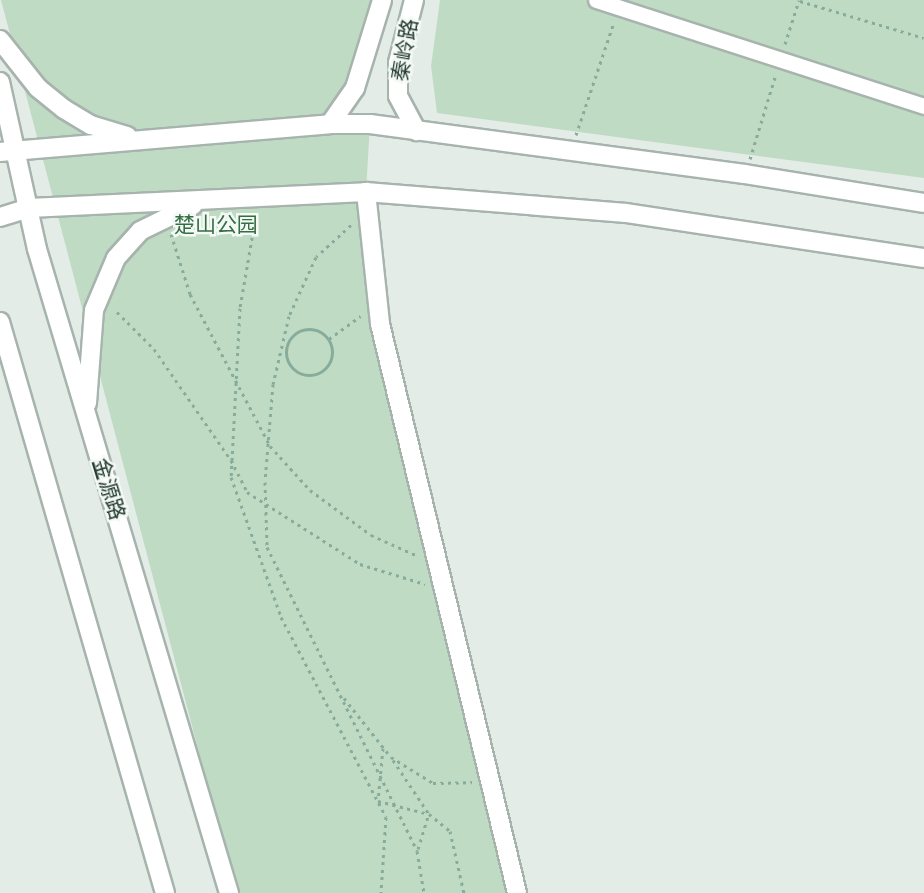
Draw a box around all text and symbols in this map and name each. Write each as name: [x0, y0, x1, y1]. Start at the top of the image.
street label: 秦岭路: [387, 17, 423, 83]
park label: 楚山公园: [174, 212, 258, 238]
street label: 金源路: [88, 455, 130, 523]

